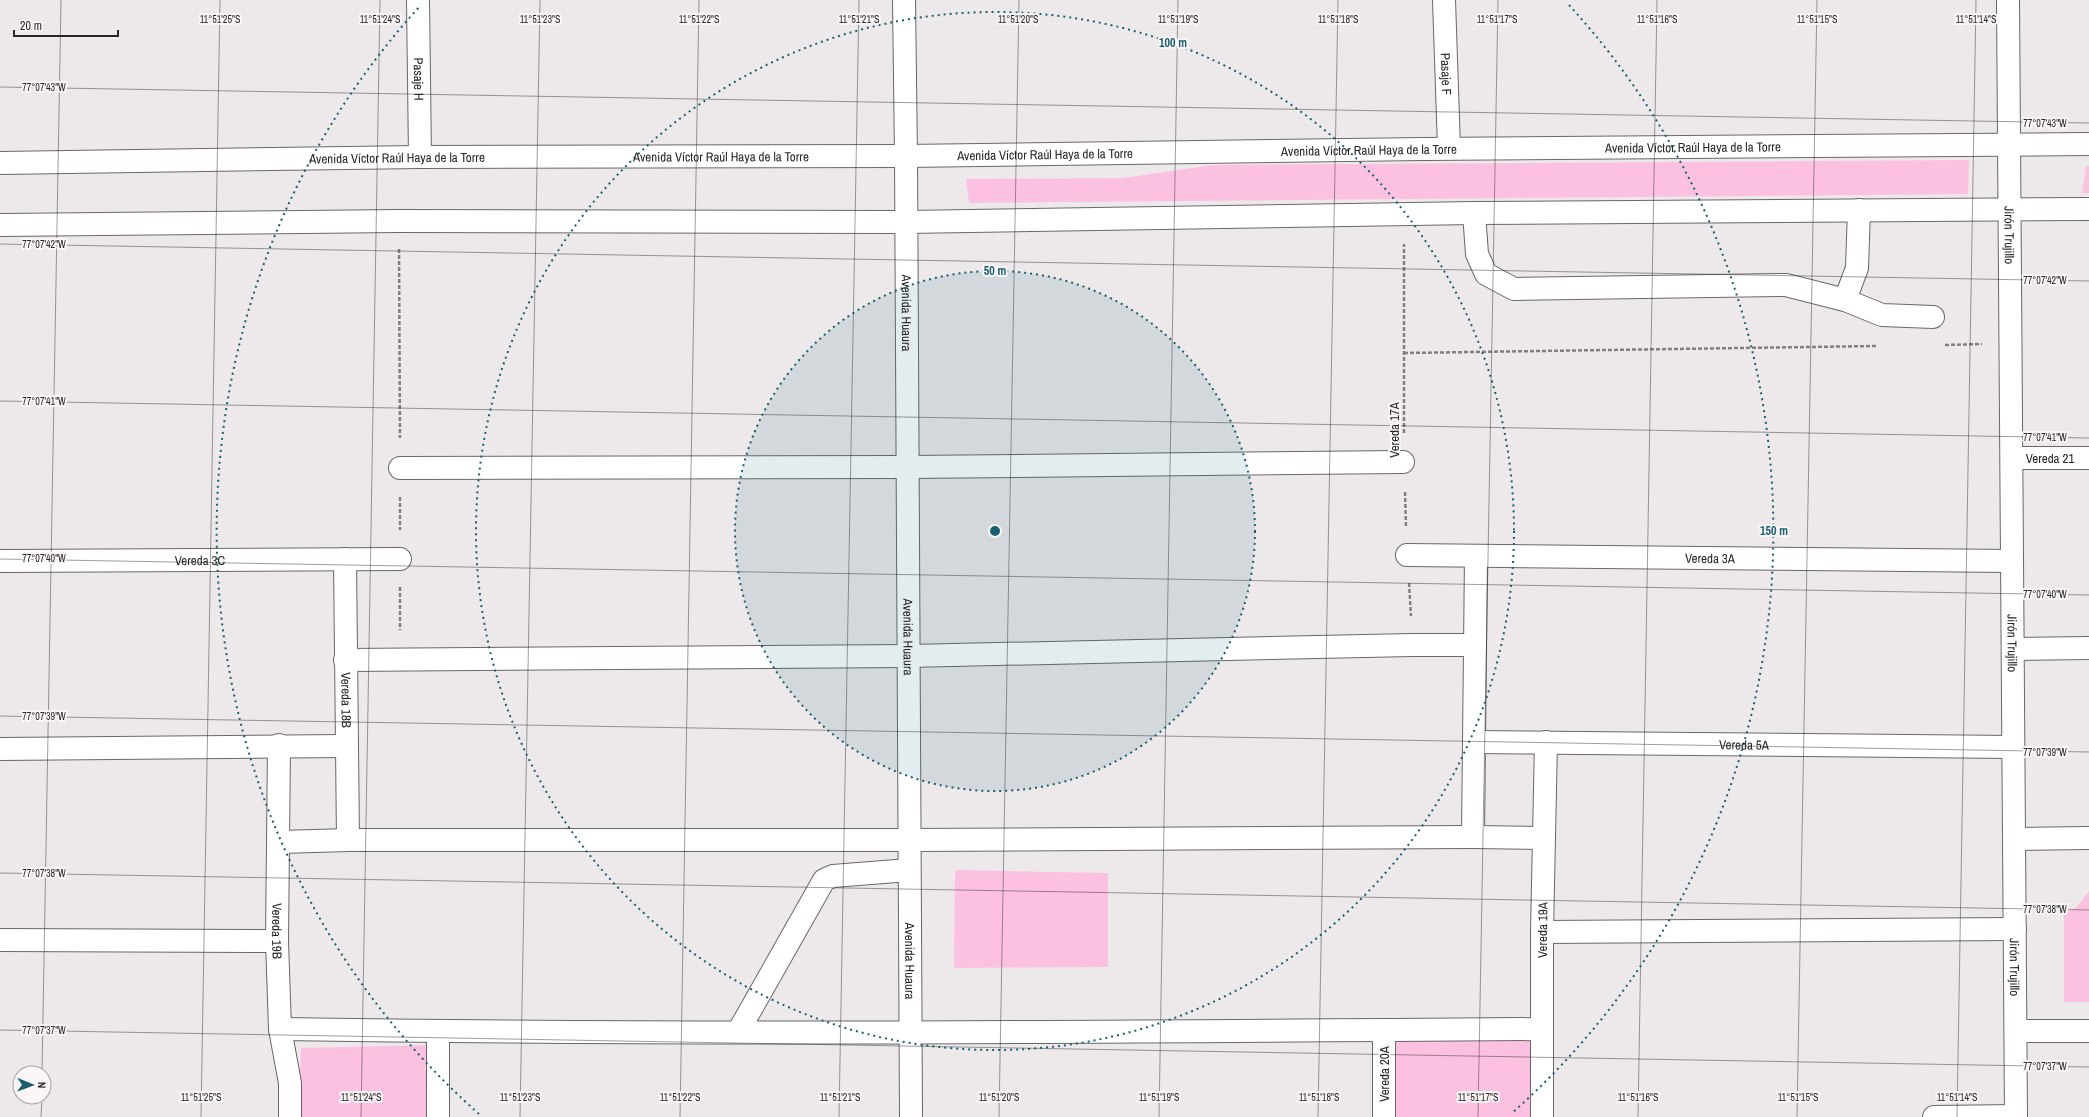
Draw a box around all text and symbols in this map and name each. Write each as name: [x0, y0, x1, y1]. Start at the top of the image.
scale bar: [14, 12, 118, 38]
text: 11°51'25"S: [200, 13, 241, 26]
text: 11°51'24"S: [360, 13, 401, 26]
text: 11°51'23"S: [520, 13, 561, 26]
text: 11°51'22"S: [679, 13, 720, 26]
text: 11°51'21"S: [839, 13, 880, 26]
text: 11°51'20"S: [998, 13, 1039, 26]
text: 11°51'19"S: [1158, 13, 1199, 26]
text: 11°51'18"S: [1318, 13, 1359, 26]
text: 11°51'17"S: [1477, 13, 1518, 26]
text: 11°51'16"S: [1637, 13, 1678, 26]
text: 11°51'15"S: [1797, 13, 1838, 26]
text: 11°51'14"S: [1956, 13, 1997, 26]
text: 20 m: [20, 18, 42, 34]
text: 100 m: [1159, 35, 1187, 51]
street label: Pasaje F: [1437, 53, 1455, 96]
street label: Pasaje H: [410, 57, 427, 101]
text: 77°07'43"W: [22, 81, 66, 94]
text: 77°07'43"W: [2023, 117, 2067, 130]
street label: Avenida Víctor Raúl Haya de la Torre: [1604, 138, 1781, 157]
street label: Avenida Víctor Raúl Haya de la Torre: [1280, 141, 1457, 160]
street label: Avenida Víctor Raúl Haya de la Torre: [956, 145, 1133, 164]
street label: Avenida Víctor Raúl Haya de la Torre: [632, 148, 809, 166]
street label: Avenida Víctor Raúl Haya de la Torre: [308, 149, 485, 168]
street label: Jirón Trujillo: [2000, 206, 2018, 264]
text: 77°07'42"W: [22, 238, 66, 251]
text: 50 m: [984, 263, 1006, 279]
street label: Avenida Huaura: [898, 273, 915, 352]
text: 77°07'42"W: [2023, 274, 2067, 287]
text: 77°07'41"W: [22, 395, 66, 408]
street label: Vereda 17A: [1386, 401, 1403, 458]
text: 77°07'41"W: [2023, 431, 2067, 444]
street label: Vereda 21: [2026, 450, 2074, 467]
text: 150 m: [1760, 523, 1788, 539]
centre of rings: [988, 524, 1002, 538]
street label: Vereda 3A: [1685, 550, 1736, 567]
text: 77°07'40"W: [22, 552, 66, 565]
street label: Vereda 3C: [175, 552, 226, 569]
text: 77°07'40"W: [2023, 588, 2067, 601]
street label: Avenida Huaura: [899, 597, 917, 676]
street label: Jirón Trujillo: [2003, 614, 2021, 672]
street label: Vereda 18B: [337, 672, 355, 728]
text: 77°07'39"W: [22, 710, 66, 723]
street label: Vereda 5A: [1719, 736, 1770, 754]
text: 77°07'39"W: [2023, 746, 2067, 759]
text: 77°07'38"W: [22, 867, 66, 880]
street label: Vereda 19A: [1534, 901, 1552, 958]
street label: Vereda 19B: [268, 903, 286, 959]
text: 77°07'38"W: [2023, 903, 2067, 916]
street label: Avenida Huaura: [901, 921, 918, 1000]
street label: Jirón Trujillo: [2006, 938, 2023, 996]
text: 77°07'37"W: [22, 1024, 66, 1037]
street label: Vereda 20A: [1376, 1045, 1393, 1102]
text: 77°07'37"W: [2023, 1060, 2067, 1073]
north arrow: [12, 1065, 52, 1105]
text: N: [35, 1082, 49, 1089]
text: 11°51'25"S: [181, 1091, 222, 1104]
text: 11°51'24"S: [341, 1091, 382, 1104]
text: 11°51'23"S: [500, 1091, 541, 1104]
text: 11°51'22"S: [660, 1091, 701, 1104]
text: 11°51'21"S: [820, 1091, 861, 1104]
text: 11°51'20"S: [979, 1091, 1020, 1104]
text: 11°51'19"S: [1139, 1091, 1180, 1104]
text: 11°51'18"S: [1299, 1091, 1340, 1104]
text: 11°51'17"S: [1458, 1091, 1499, 1104]
text: 11°51'16"S: [1618, 1091, 1659, 1104]
text: 11°51'15"S: [1778, 1091, 1819, 1104]
text: 11°51'14"S: [1937, 1091, 1978, 1104]

